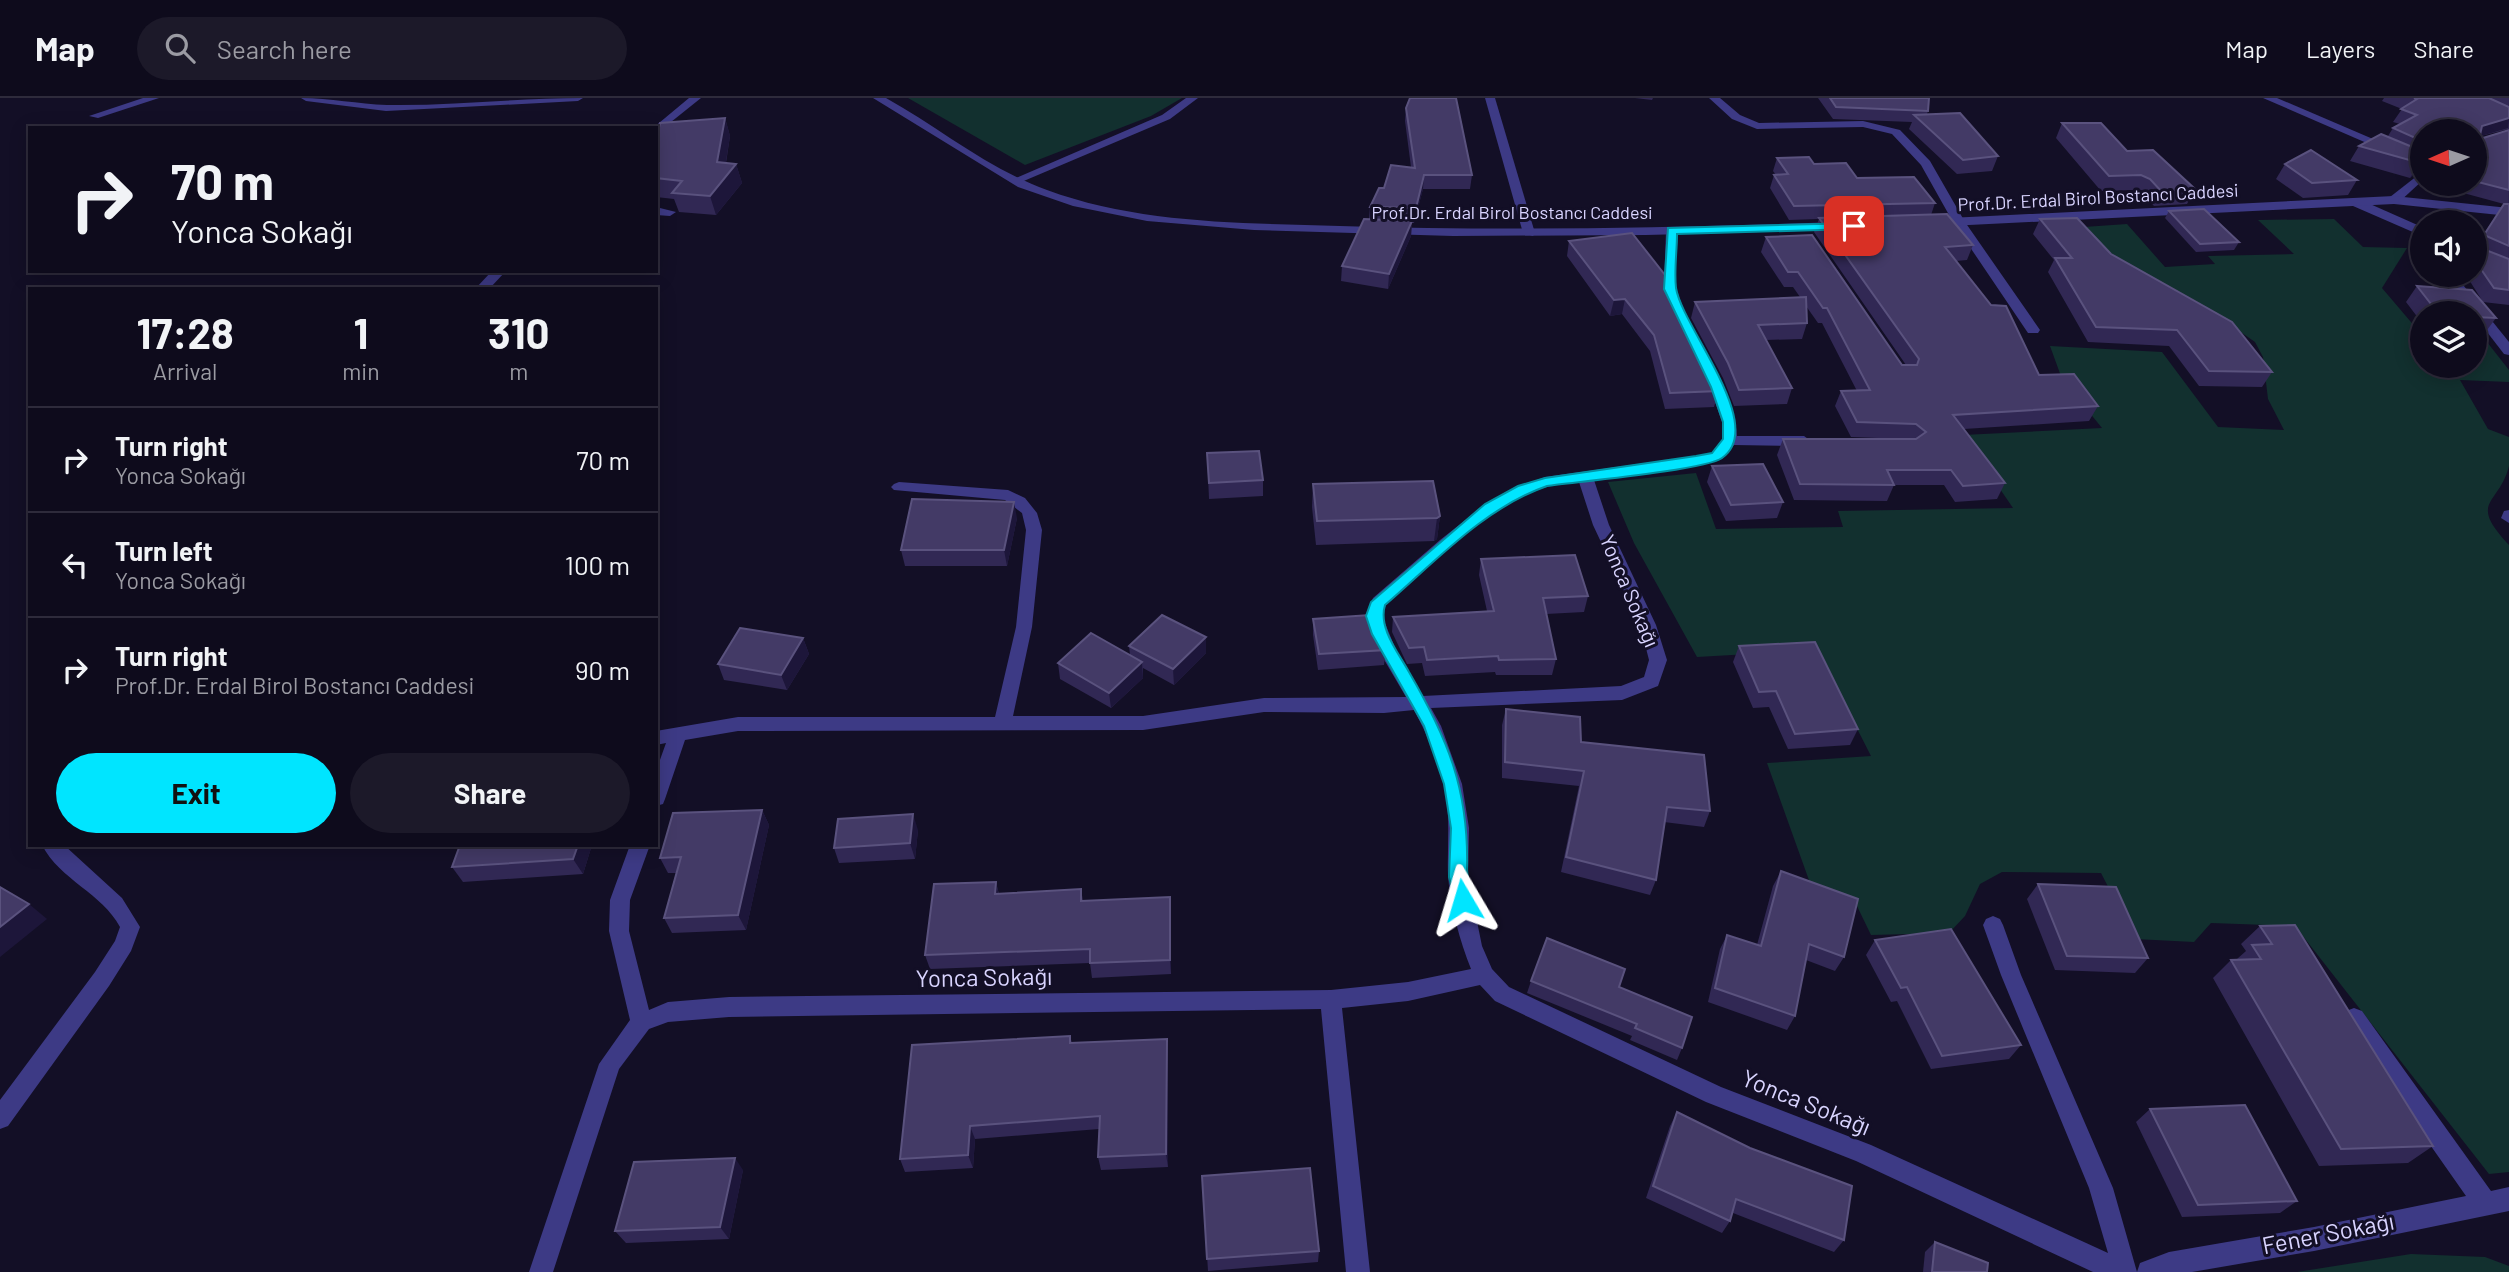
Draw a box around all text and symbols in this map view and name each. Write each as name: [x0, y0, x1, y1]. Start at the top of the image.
search box: [137, 17, 627, 80]
text: Map: [35, 28, 95, 68]
icon: search: [161, 29, 199, 67]
text: Search here: [217, 33, 352, 64]
text: Map: [2225, 34, 2268, 63]
text: Layers: [2306, 34, 2375, 63]
text: Share: [2413, 34, 2474, 63]
north arrow: [2410, 119, 2487, 196]
map controls: [2410, 119, 2487, 378]
text: 70 m: [171, 151, 274, 210]
icon: right: [56, 154, 147, 245]
street label: Prof.Dr. Erdal Birol Bostancı Caddesi: [1957, 179, 2239, 215]
pin: [1824, 196, 1884, 256]
street label: Prof.Dr. Erdal Birol Bostancı Caddesi: [1371, 201, 1653, 223]
icon: arrive: [1835, 207, 1873, 245]
button: sound: [2410, 210, 2487, 287]
text: Yonca Sokağı: [171, 211, 353, 249]
button: layers: [2410, 301, 2487, 378]
text: 17:28: [137, 307, 234, 357]
text: 1: [353, 307, 368, 357]
text: 310: [488, 307, 549, 357]
text: Arrival: [153, 357, 217, 385]
text: min: [342, 357, 380, 385]
text: m: [509, 357, 528, 385]
text: Turn right: [115, 430, 228, 461]
icon: right: [56, 441, 94, 479]
text: 70 m: [576, 444, 630, 475]
text: Yonca Sokağı: [115, 461, 246, 489]
street label: Yonca Sokağı: [1596, 531, 1665, 650]
text: Turn left: [115, 535, 213, 566]
icon: left: [56, 546, 94, 584]
text: 100 m: [565, 549, 630, 580]
text: Yonca Sokağı: [115, 566, 246, 594]
text: Turn right: [115, 640, 228, 671]
icon: right: [56, 651, 94, 689]
text: 90 m: [575, 654, 630, 685]
text: Prof.Dr. Erdal Birol Bostancı Caddesi: [115, 671, 474, 699]
button: Exit: [56, 753, 336, 833]
button: Share: [350, 753, 630, 833]
position arrow: [1426, 863, 1500, 937]
street label: Yonca Sokağı: [915, 961, 1053, 992]
street label: Yonca Sokağı: [1738, 1063, 1875, 1141]
street label: Fener Sokağı: [2259, 1206, 2396, 1260]

